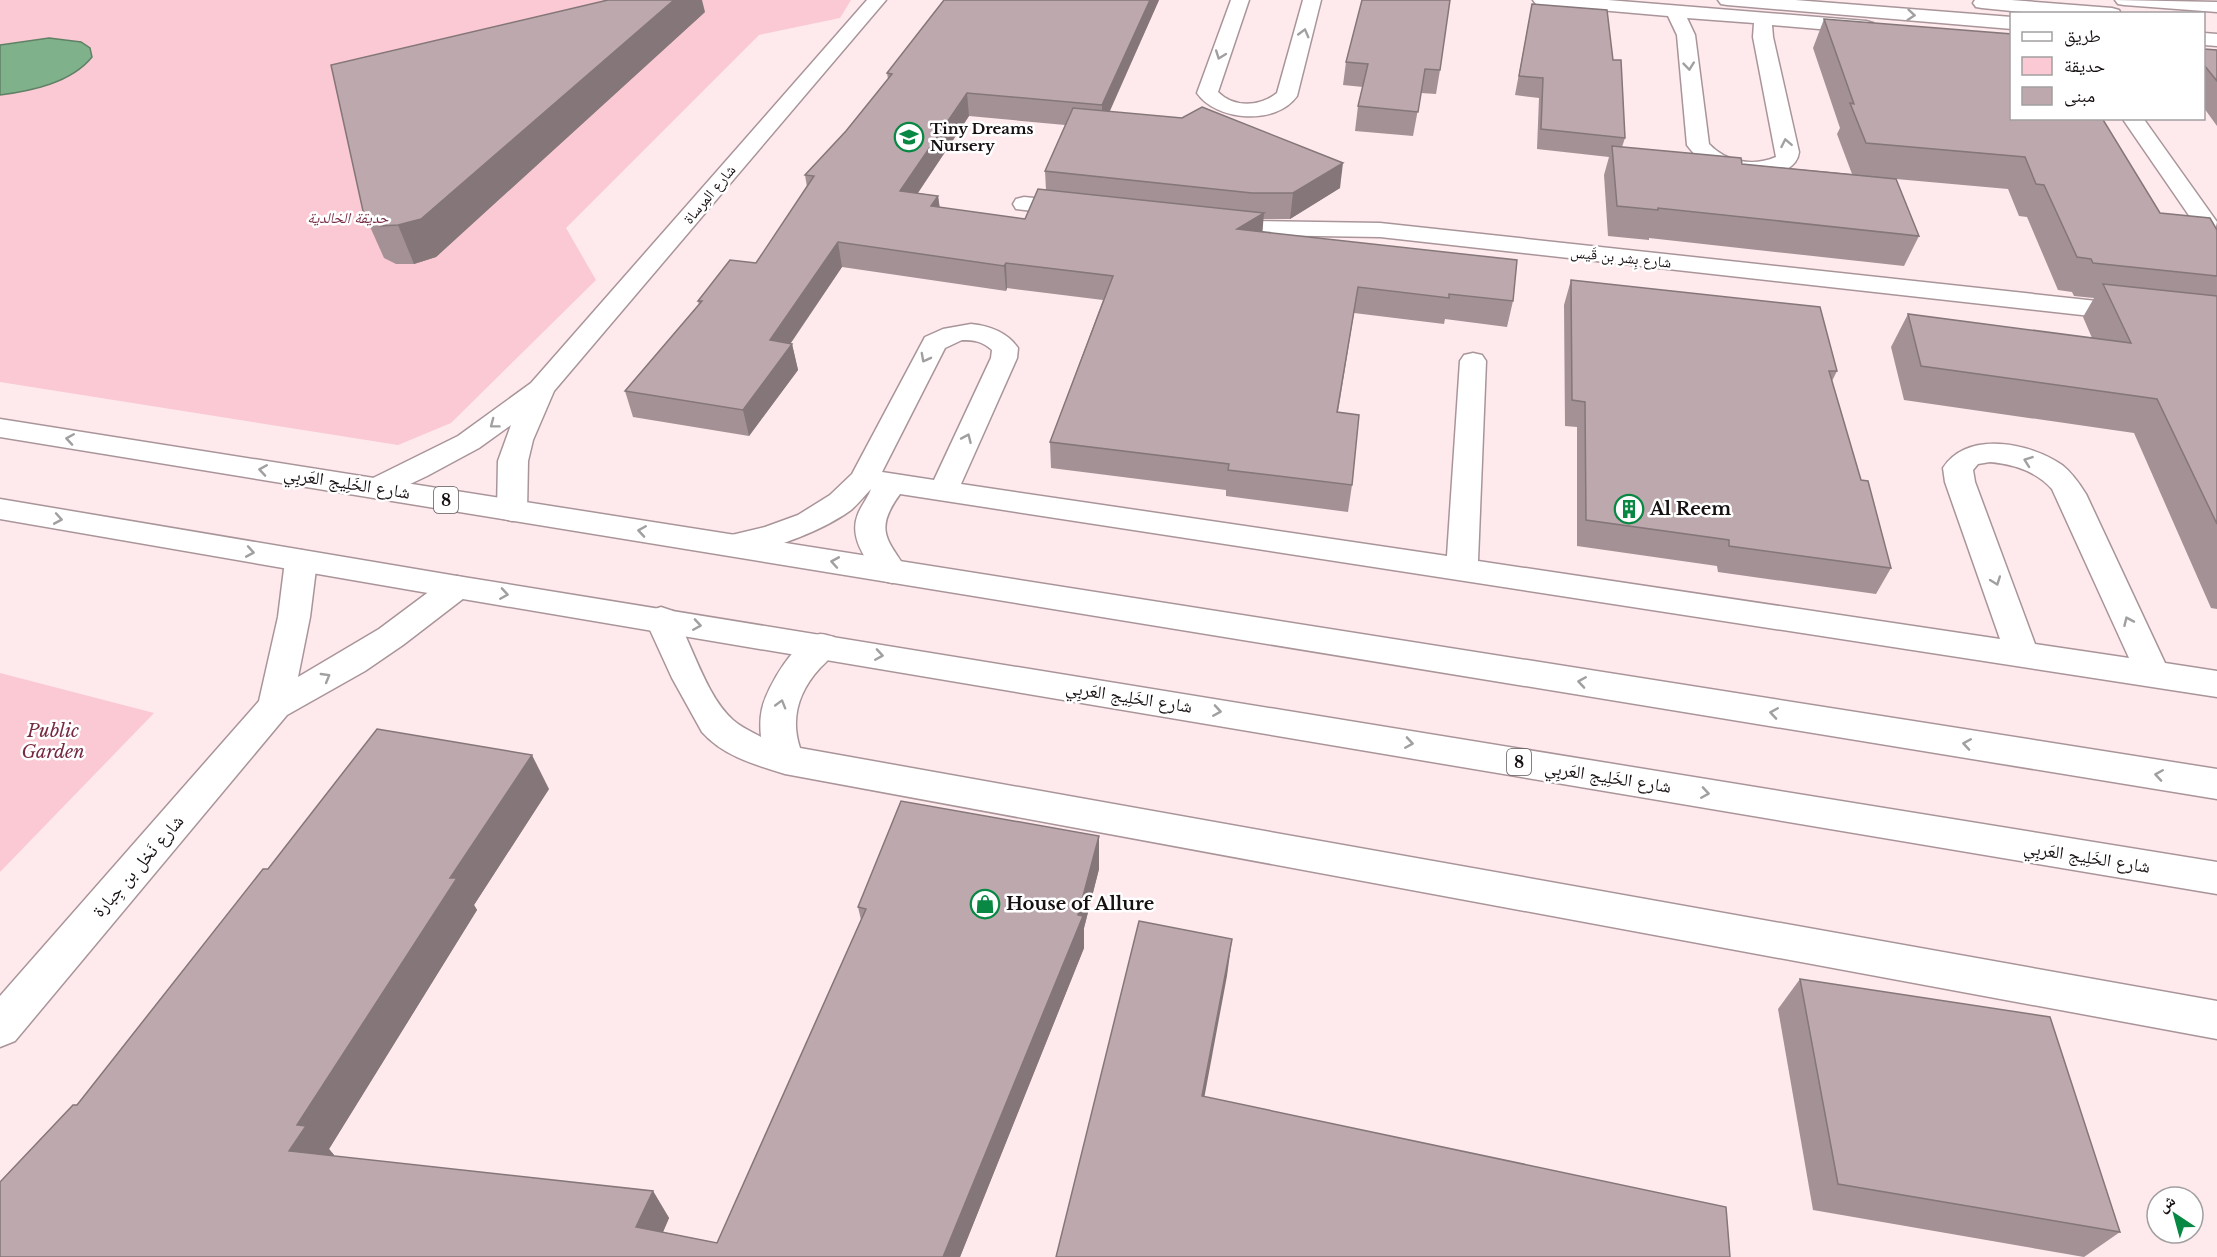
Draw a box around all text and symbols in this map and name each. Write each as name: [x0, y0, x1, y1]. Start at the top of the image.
one-way arrow: [1906, 8, 1916, 21]
legend: [2010, 12, 2205, 120]
text: طريق: [2064, 25, 2101, 47]
one-way arrow: [1296, 28, 1309, 38]
one-way arrow: [1214, 49, 1227, 60]
text: حديقة: [2064, 55, 2105, 77]
one-way arrow: [1683, 62, 1695, 71]
text: مبنى: [2064, 85, 2095, 107]
place label: Tiny Dreams Nursery: [930, 119, 1034, 155]
school or university icon: Tiny Dreams Nursery: [893, 121, 925, 153]
one-way arrow: [1780, 138, 1793, 148]
street label: شارع المِرساة: [679, 160, 740, 228]
park label: حديقة الخالدية: [307, 208, 389, 227]
street label: شارع بِشر بن قَيس: [1569, 242, 1673, 274]
one-way arrow: [921, 352, 932, 363]
one-way arrow: [489, 417, 500, 428]
one-way arrow: [66, 433, 76, 446]
one-way arrow: [960, 434, 972, 445]
one-way arrow: [2023, 455, 2034, 468]
street label: شارع الخَلِيج العَربِي: [282, 462, 412, 507]
one-way arrow: [258, 464, 268, 476]
road number: 8: [434, 487, 458, 513]
building icon: Al Reem: [1613, 493, 1645, 525]
place label: Al Reem: [1649, 498, 1731, 520]
one-way arrow: [52, 512, 62, 525]
one-way arrow: [637, 525, 647, 538]
one-way arrow: [244, 545, 254, 558]
one-way arrow: [830, 556, 840, 569]
one-way arrow: [1988, 575, 2001, 586]
one-way arrow: [500, 588, 509, 600]
one-way arrow: [2123, 617, 2135, 628]
one-way arrow: [692, 618, 702, 631]
one-way arrow: [875, 649, 884, 661]
one-way arrow: [320, 673, 331, 685]
street label: شارع الخَلِيج العَربِي: [1064, 676, 1194, 721]
one-way arrow: [1577, 677, 1586, 689]
one-way arrow: [774, 699, 786, 710]
one-way arrow: [1212, 705, 1221, 717]
one-way arrow: [1770, 708, 1779, 720]
park label: Public Garden: [21, 720, 85, 763]
one-way arrow: [1404, 737, 1414, 749]
one-way arrow: [1962, 738, 1972, 751]
road number: 8: [1507, 749, 1531, 775]
street label: شارع الخَلِيج العَربِي: [1543, 756, 1673, 801]
one-way arrow: [2155, 769, 2165, 782]
one-way arrow: [1700, 786, 1710, 799]
street label: شارع نَخل بن جِبارة: [88, 810, 189, 922]
street label: شارع الخَلِيج العَربِي: [2022, 836, 2152, 881]
shop icon: House of Allure: [969, 888, 1001, 920]
place label: House of Allure: [1006, 893, 1154, 915]
north arrow: [2145, 1185, 2205, 1245]
text: ش: [2153, 1190, 2179, 1216]

